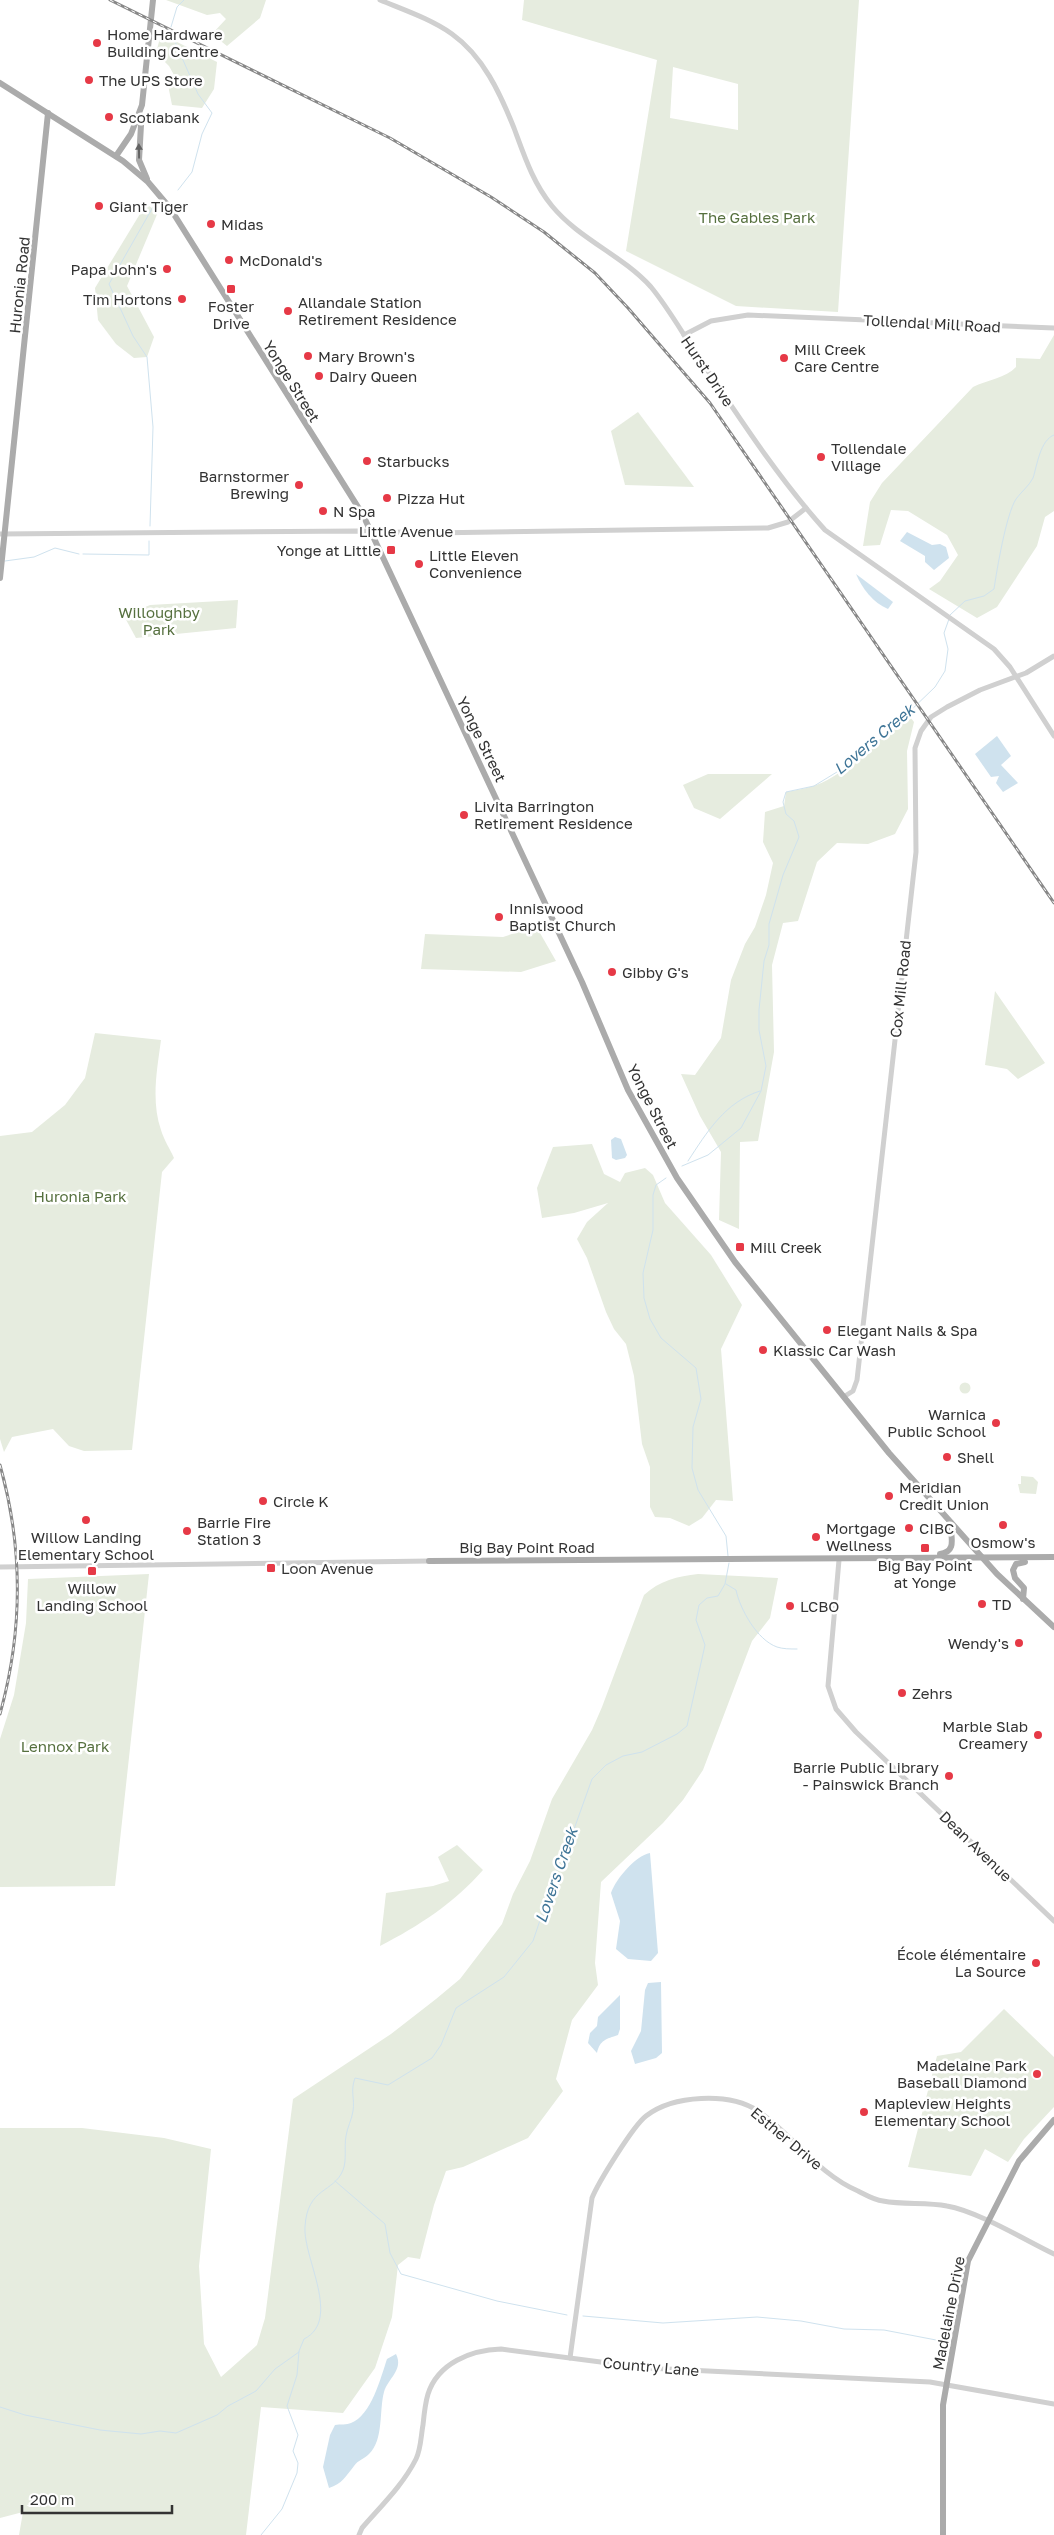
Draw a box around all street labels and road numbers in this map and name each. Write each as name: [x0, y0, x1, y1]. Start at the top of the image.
street label: Huronia Road: [5, 236, 33, 334]
street label: Tollendal Mill Road: [863, 310, 1001, 336]
street label: Hurst Drive: [678, 332, 738, 410]
street label: Yonge Street: [260, 337, 324, 425]
street label: Little Avenue: [359, 522, 454, 540]
street label: Yonge Street: [454, 693, 510, 785]
street label: Cox Mill Road: [886, 939, 914, 1039]
street label: Yonge Street: [624, 1061, 682, 1151]
street label: Big Bay Point Road: [459, 1538, 595, 1556]
street label: Dean Avenue: [936, 1807, 1016, 1885]
street label: Esther Drive: [748, 2103, 827, 2173]
street label: Madelaine Drive: [928, 2254, 968, 2371]
street label: Country Lane: [602, 2353, 700, 2379]

